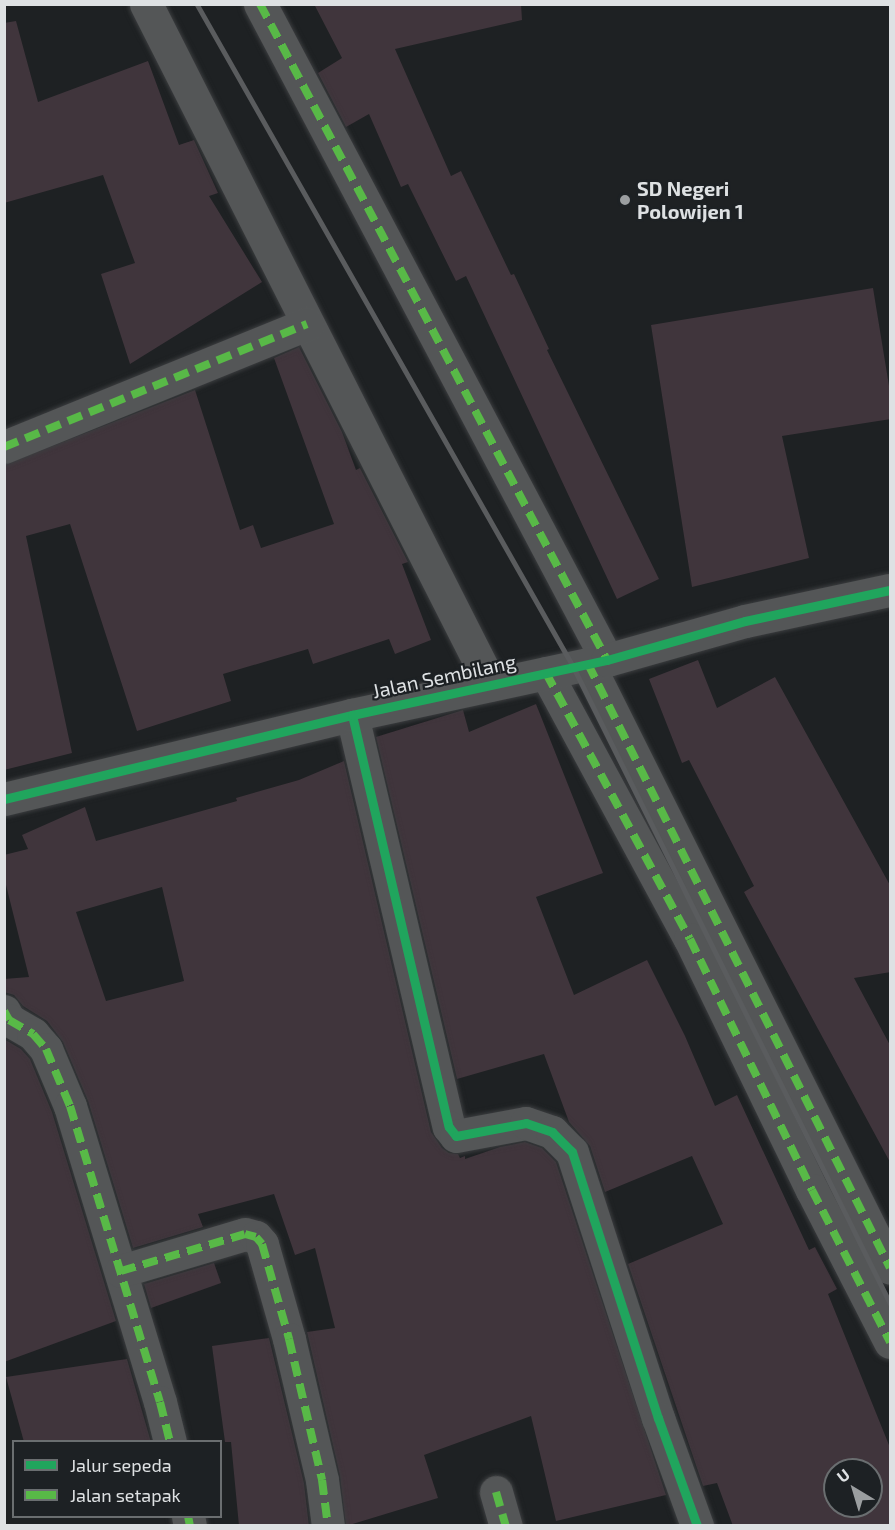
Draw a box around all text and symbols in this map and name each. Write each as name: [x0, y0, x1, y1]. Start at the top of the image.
place label: SD Negeri Polowijen 1: [637, 176, 744, 223]
marker: SD Negeri Polowijen 1: [618, 193, 632, 207]
street label: Jalan Sembilang: [370, 649, 518, 703]
legend: [12, 1440, 222, 1518]
text: Jalur sepeda: [70, 1454, 172, 1476]
north arrow: [823, 1458, 883, 1518]
text: U: [833, 1464, 853, 1486]
text: Jalan setapak: [70, 1484, 181, 1506]

